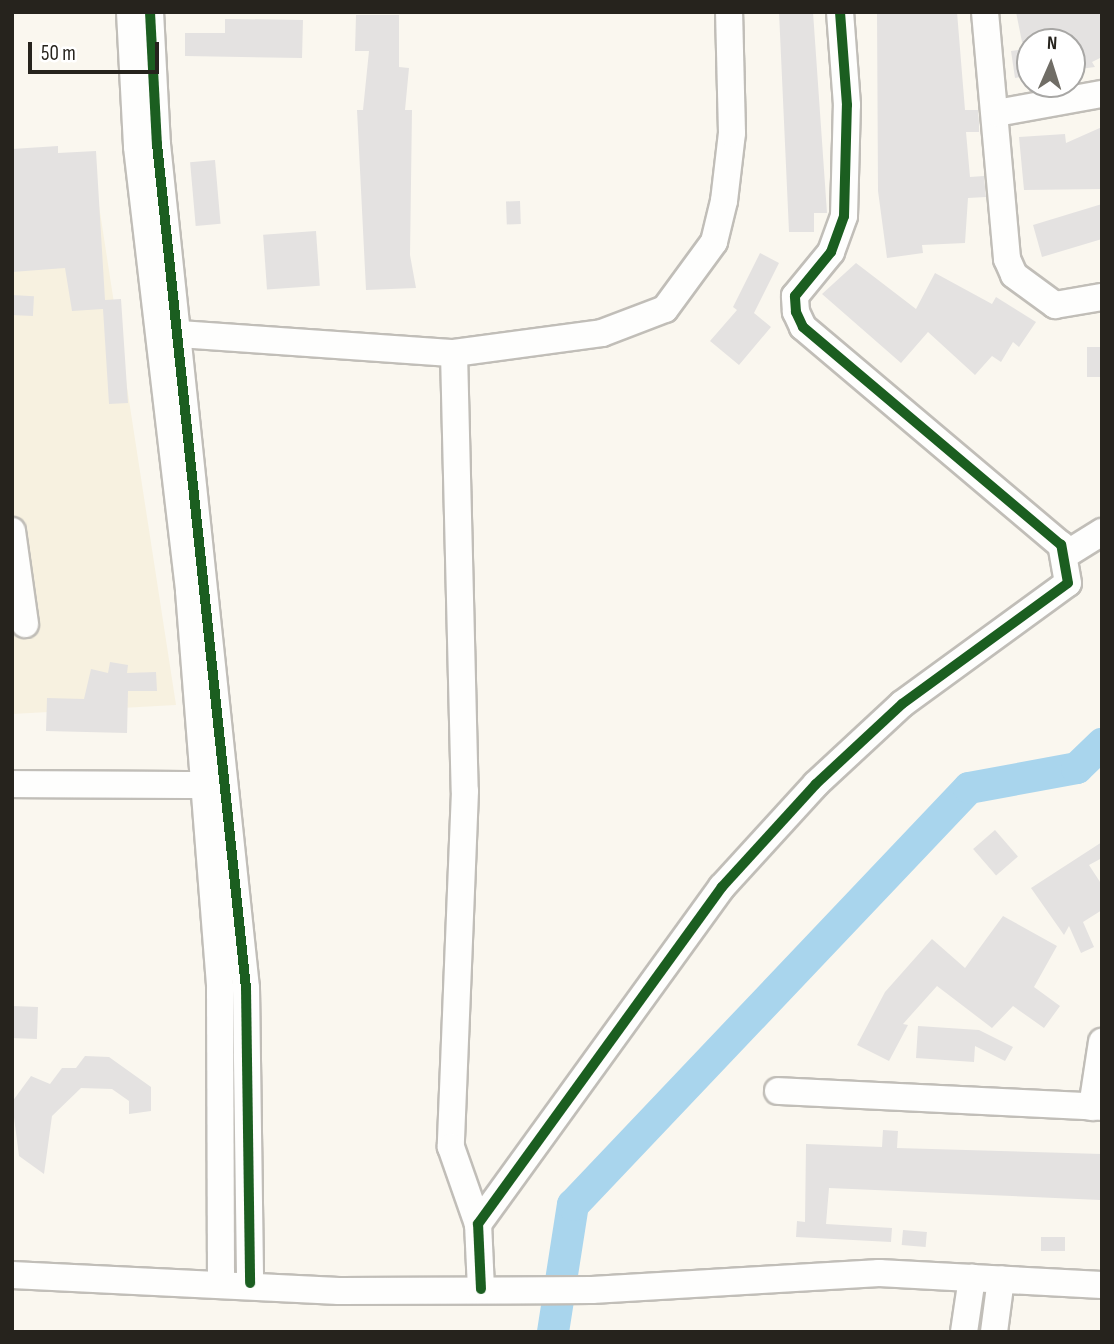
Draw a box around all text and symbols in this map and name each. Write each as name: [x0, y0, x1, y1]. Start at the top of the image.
scale bar: [32, 28, 163, 72]
north arrow: [1016, 28, 1086, 98]
text: N: [1046, 32, 1058, 55]
text: 50 m: [41, 41, 76, 66]

